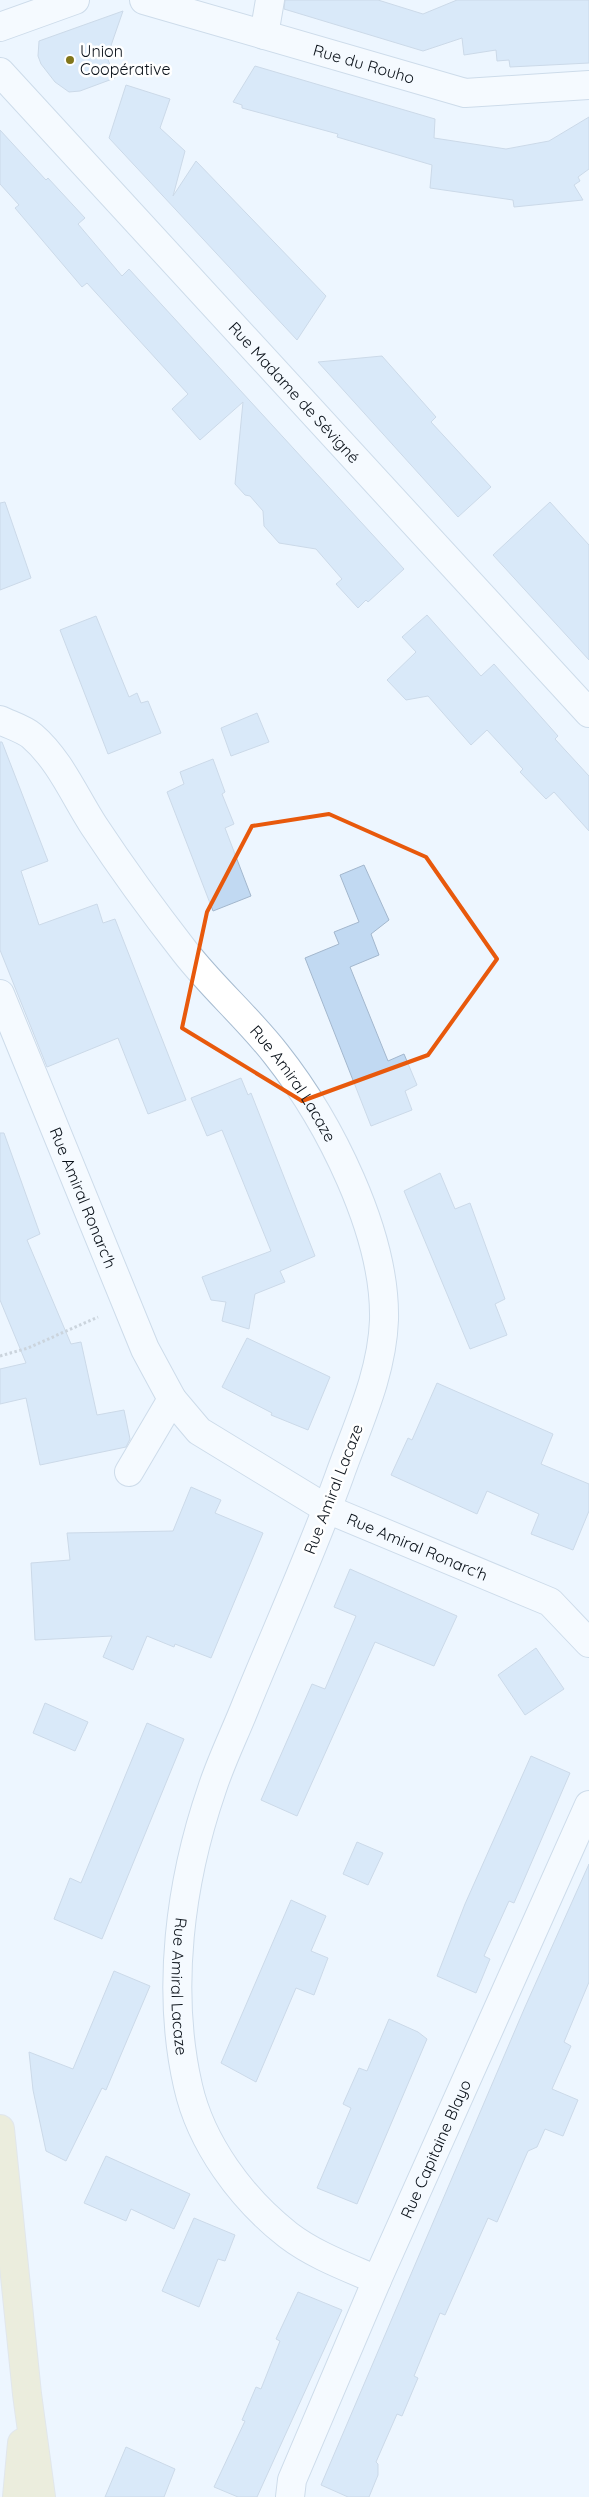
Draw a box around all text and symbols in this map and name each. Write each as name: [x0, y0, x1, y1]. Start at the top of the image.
street label: Rue du Rouho: [311, 40, 417, 88]
place label: Union Coopérative: [80, 41, 170, 79]
marker: Union Coopérative: [64, 54, 76, 66]
street label: Rue Madame de Sévigné: [224, 318, 364, 467]
street label: Rue Amiral Lacaze: [246, 1021, 341, 1145]
street label: Rue Amiral Ronarc'h: [45, 1124, 121, 1271]
street label: Rue Amiral Lacaze: [299, 1421, 367, 1557]
street label: Rue Amiral Ronarc'h: [344, 1508, 491, 1585]
street label: Rue Amiral Lacaze: [167, 1916, 192, 2057]
street label: Rue Capitaine Blayo: [396, 2076, 475, 2222]

